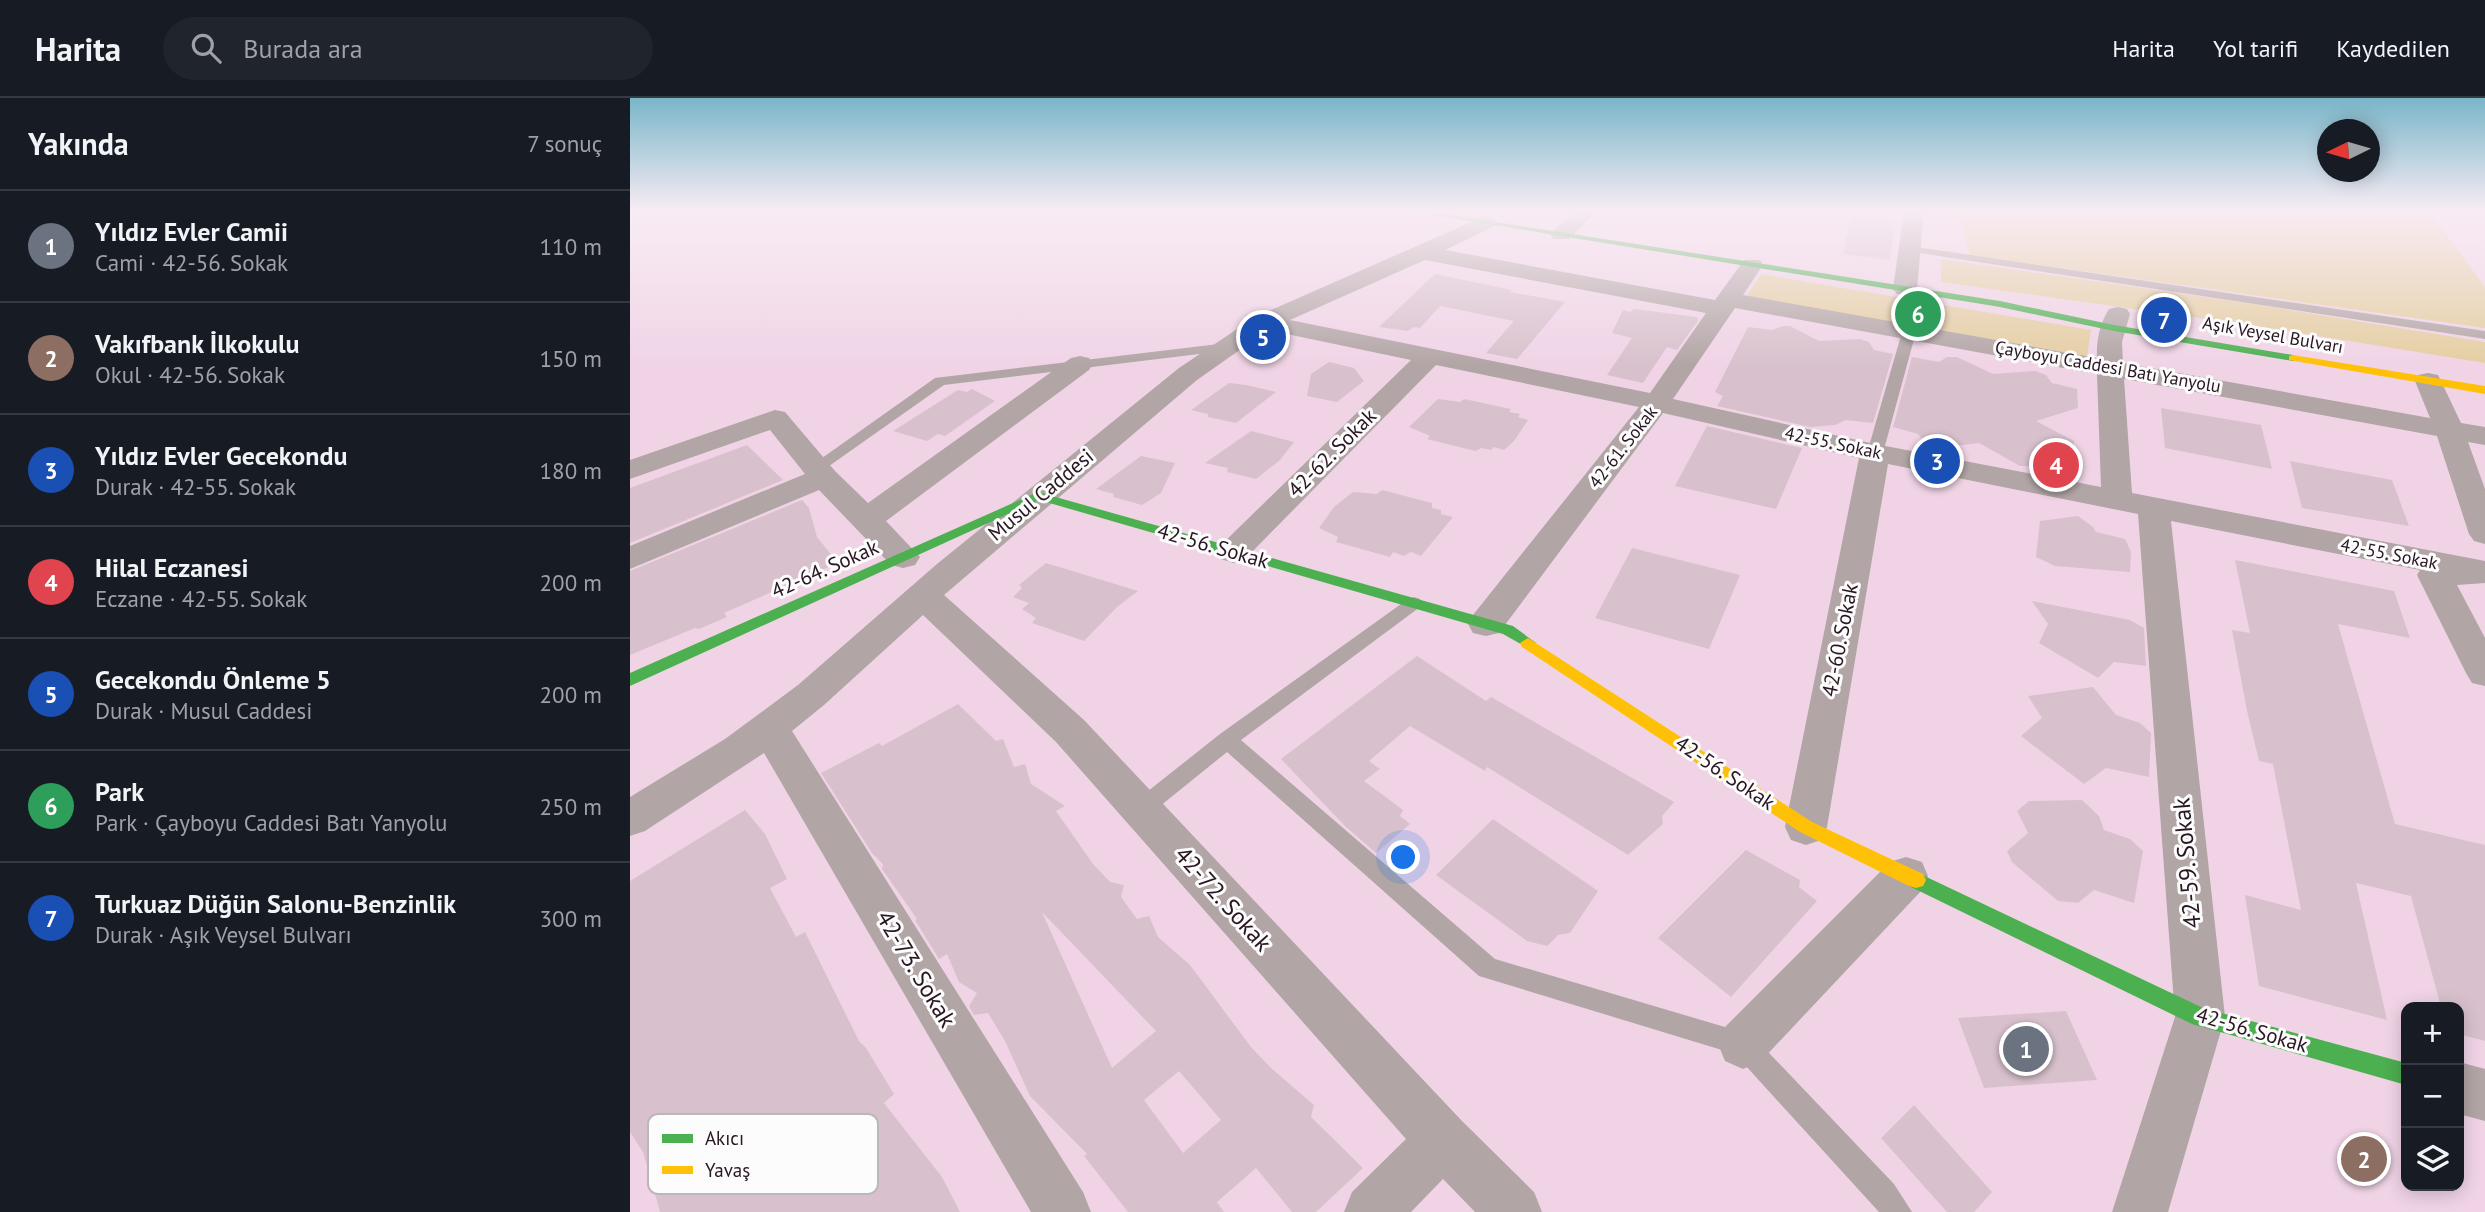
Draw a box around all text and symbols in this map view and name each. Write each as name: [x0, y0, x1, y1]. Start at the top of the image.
search box: [163, 17, 653, 80]
text: Harita: [35, 27, 121, 70]
icon: search: [187, 29, 225, 67]
text: Burada ara: [243, 32, 363, 65]
text: Harita: [2112, 33, 2175, 64]
text: Yol tarifi: [2213, 33, 2298, 64]
text: Kaydedilen: [2336, 33, 2450, 64]
north arrow: [2317, 119, 2380, 182]
text: Yakında: [28, 124, 129, 163]
text: 7 sonuç: [527, 129, 602, 158]
text: Yıldız Evler Camii: [95, 215, 288, 248]
text: 1: [44, 232, 58, 261]
text: 110 m: [540, 232, 602, 261]
text: Cami · 42-56. Sokak: [95, 248, 288, 277]
pin: 6: [1895, 288, 1941, 340]
pin: 7: [2141, 294, 2187, 346]
pin: 5: [1240, 311, 1286, 363]
street label: Aşık Veysel Bulvarı: [2201, 311, 2345, 358]
text: Vakıfbank İlkokulu: [95, 327, 300, 360]
street label: Çayboyu Caddesi Batı Yanyolu: [1993, 335, 2223, 398]
text: 2: [44, 344, 58, 373]
text: 150 m: [540, 344, 602, 373]
text: Okul · 42-56. Sokak: [95, 360, 285, 389]
street label: 42-61. Sokak: [1583, 401, 1662, 493]
street label: 42-62. Sokak: [1282, 403, 1382, 503]
street label: 42-55. Sokak: [1783, 421, 1884, 464]
pin: 3: [1914, 435, 1960, 487]
text: Yıldız Evler Gecekondu: [95, 439, 347, 472]
pin: 4: [2033, 439, 2079, 491]
street label: Musul Caddesi: [982, 443, 1099, 547]
text: 3: [44, 456, 58, 485]
text: 180 m: [540, 456, 602, 485]
text: Durak · 42-55. Sokak: [95, 472, 296, 501]
street label: 42-56. Sokak: [1154, 517, 1272, 574]
street label: 42-64. Sokak: [767, 533, 883, 604]
street label: 42-55. Sokak: [2339, 533, 2440, 574]
text: Hilal Eczanesi: [95, 551, 248, 584]
text: 4: [44, 568, 58, 597]
text: 200 m: [540, 568, 602, 597]
street label: 42-60. Sokak: [1815, 581, 1864, 699]
text: Eczane · 42-55. Sokak: [95, 584, 307, 613]
text: Gecekondu Önleme 5: [95, 663, 331, 696]
text: 5: [44, 680, 58, 709]
text: 200 m: [540, 680, 602, 709]
text: Durak · Musul Caddesi: [95, 696, 312, 725]
street label: 42-56. Sokak: [1670, 729, 1780, 816]
text: Park: [95, 775, 144, 808]
text: 6: [44, 792, 58, 821]
text: 250 m: [540, 792, 602, 821]
street label: 42-59. Sokak: [2165, 796, 2208, 930]
text: Park · Çayboyu Caddesi Batı Yanyolu: [95, 808, 448, 837]
street label: 42-72. Sokak: [1168, 840, 1279, 958]
your location: [1386, 840, 1420, 874]
text: Turkuaz Düğün Salonu-Benzinlik: [95, 887, 456, 920]
text: 7: [44, 904, 58, 933]
text: 300 m: [540, 904, 602, 933]
street label: 42-73. Sokak: [869, 905, 964, 1033]
text: Durak · Aşık Veysel Bulvarı: [95, 920, 352, 949]
street label: 42-56. Sokak: [2193, 1001, 2311, 1058]
map controls: [2401, 1002, 2464, 1191]
button: +: [2401, 1002, 2464, 1065]
pin: 1: [2003, 1023, 2049, 1075]
button: −: [2401, 1065, 2464, 1128]
legend: [648, 1114, 878, 1194]
text: Akıcı: [705, 1126, 744, 1150]
button: layers: [2401, 1128, 2464, 1191]
pin: 2: [2341, 1133, 2387, 1185]
text: Yavaş: [705, 1158, 750, 1182]

